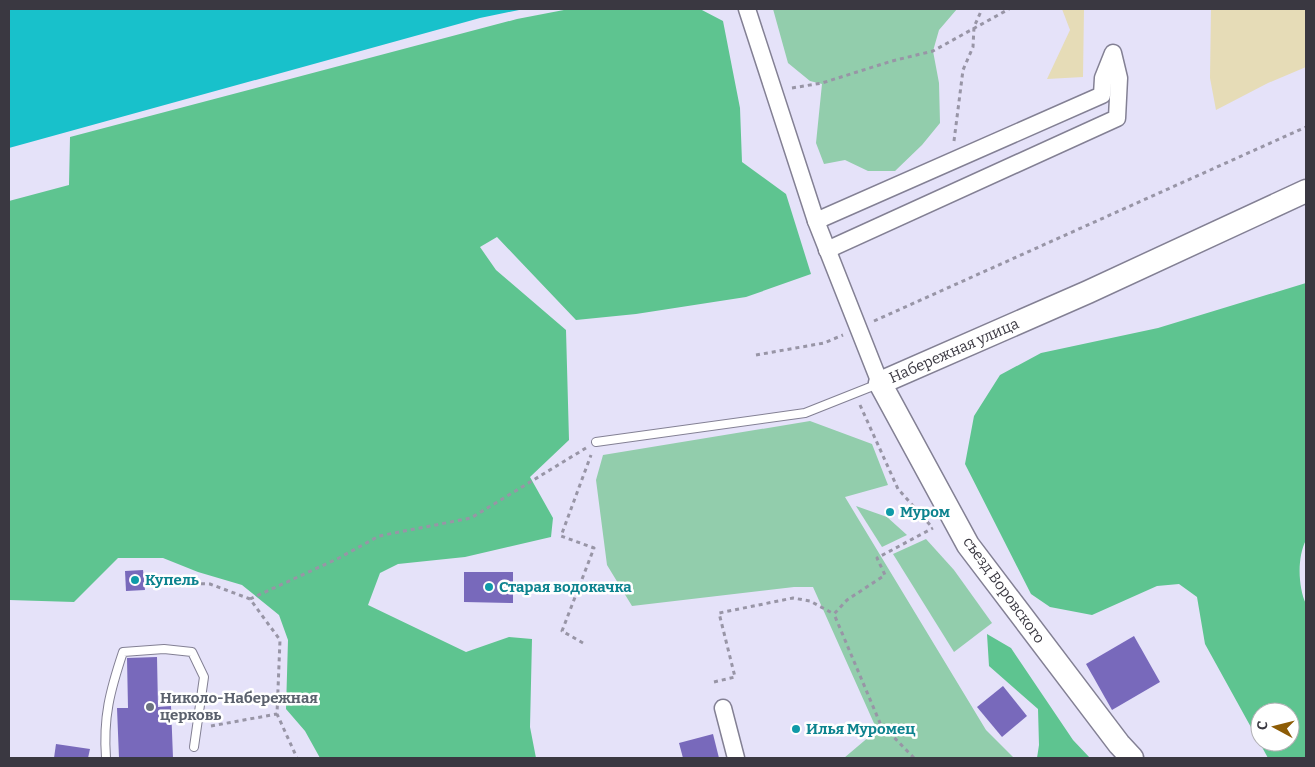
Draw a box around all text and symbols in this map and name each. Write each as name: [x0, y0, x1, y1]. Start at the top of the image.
street label: Набережная улица: [886, 314, 1022, 387]
place label: Муром: [900, 503, 950, 521]
marker: Муром: [884, 506, 896, 518]
street label: съезд Воровского: [959, 533, 1049, 647]
place label: Купель: [145, 571, 199, 589]
marker: Купель: [129, 574, 141, 586]
place label: Старая водокачка: [499, 578, 632, 596]
marker: Старая водокачка: [483, 581, 495, 593]
place label: Николо-Набережная церковь: [160, 689, 318, 724]
marker: Николо-Набережная церковь: [144, 701, 156, 713]
north arrow: [1250, 702, 1300, 752]
place label: Илья Муромец: [806, 720, 915, 738]
text: С: [1254, 720, 1272, 731]
marker: Илья Муромец: [790, 723, 802, 735]

